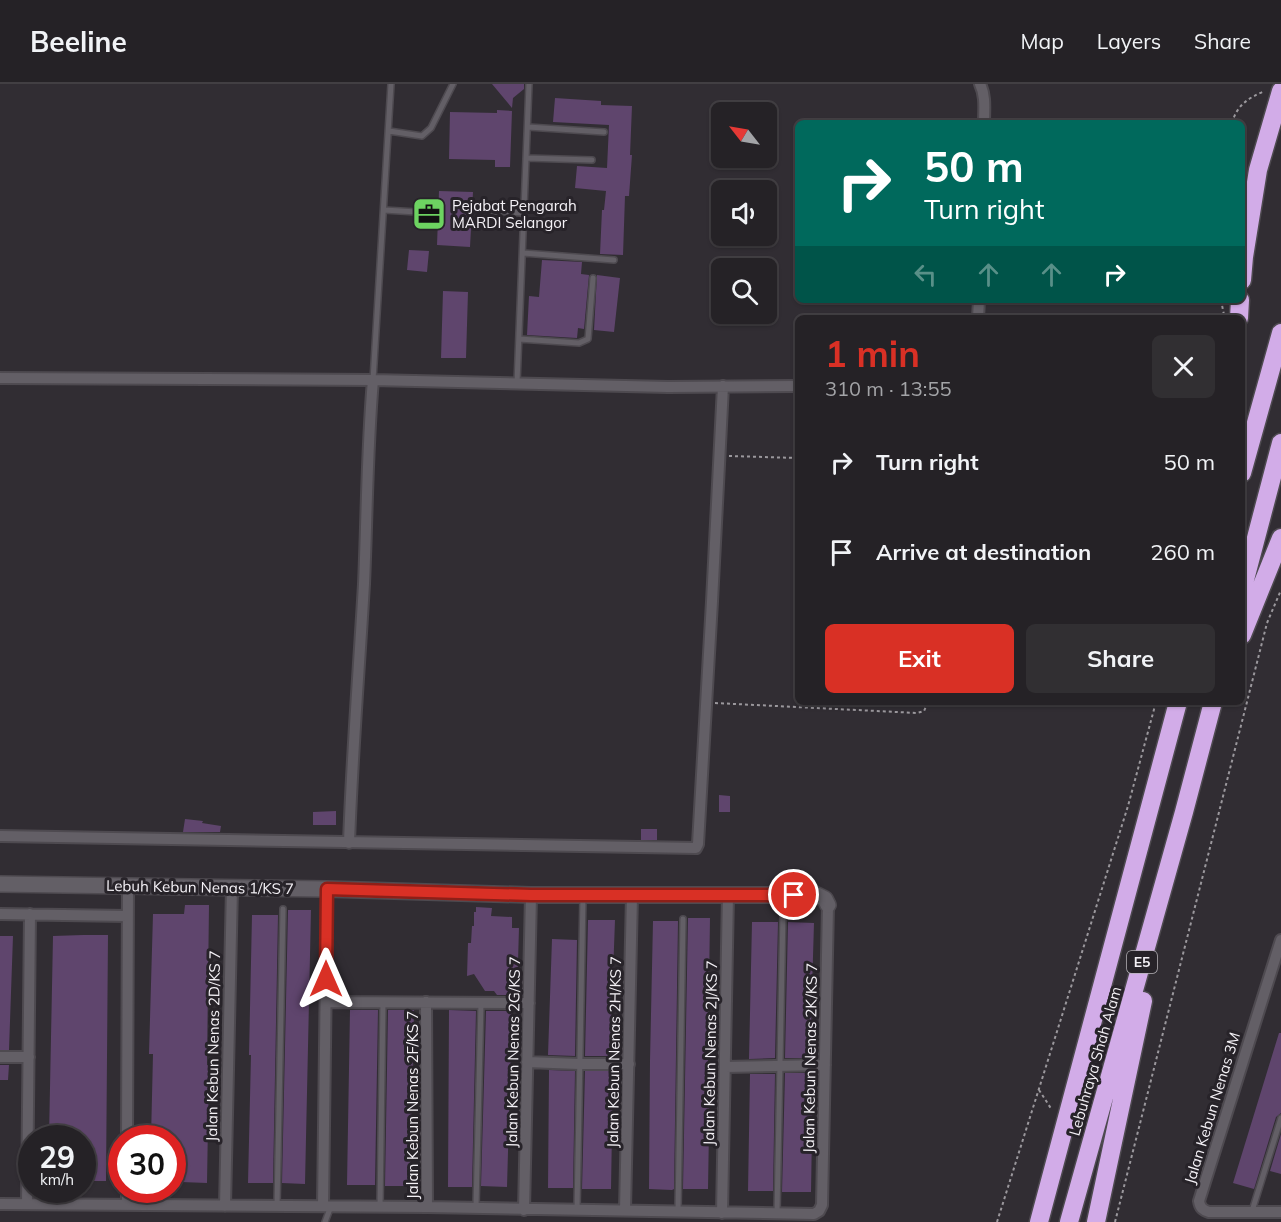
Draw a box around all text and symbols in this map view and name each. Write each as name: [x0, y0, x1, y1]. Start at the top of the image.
text: Beeline: [30, 24, 127, 59]
text: Map: [1021, 28, 1064, 54]
text: Layers: [1097, 28, 1161, 54]
text: Share: [1194, 28, 1251, 54]
north arrow: [711, 102, 777, 168]
map controls: [711, 102, 777, 324]
text: 50 m: [924, 140, 1024, 193]
icon: right: [825, 144, 903, 222]
button: sound: [711, 180, 777, 246]
text: Turn right: [924, 192, 1044, 226]
office icon: Pejabat Pengarah MARDI Selangor: [411, 196, 447, 232]
place label: Pejabat Pengarah MARDI Selangor: [452, 196, 577, 232]
button: search: [711, 258, 777, 324]
icon: left: [909, 258, 942, 291]
icon: ahead: [972, 258, 1005, 291]
icon: ahead: [1035, 258, 1068, 291]
icon: right: [1098, 258, 1131, 291]
text: 1 min: [825, 331, 920, 376]
button: close: [1152, 335, 1215, 398]
text: 310 m · 13:55: [825, 376, 951, 401]
icon: right: [825, 446, 858, 479]
text: Turn right: [876, 448, 979, 476]
text: 50 m: [1164, 448, 1215, 476]
icon: arrive: [825, 536, 858, 569]
text: Arrive at destination: [876, 538, 1091, 566]
text: 260 m: [1150, 538, 1215, 566]
button: Exit: [825, 624, 1014, 693]
button: Share: [1026, 624, 1215, 693]
pin: [768, 869, 819, 920]
street label: Lebuh Kebun Nenas 1/KS 7: [106, 876, 294, 898]
icon: arrive: [777, 878, 810, 911]
position arrow: [294, 947, 358, 1011]
street label: Jalan Kebun Nenas 2D/KS 7: [202, 950, 224, 1142]
road number: E5: [1127, 951, 1157, 973]
street label: Jalan Kebun Nenas 2G/KS 7: [502, 956, 524, 1148]
street label: Jalan Kebun Nenas 2H/KS 7: [603, 956, 625, 1148]
street label: Jalan Kebun Nenas 2J/KS 7: [699, 960, 721, 1146]
street label: Jalan Kebun Nenas 2K/KS 7: [799, 963, 821, 1153]
street label: Lebuhraya Shah Alam: [1065, 984, 1125, 1138]
street label: Jalan Kebun Nenas 2F/KS 7: [403, 1011, 422, 1199]
street label: Jalan Kebun Nenas 3M: [1180, 1030, 1244, 1186]
speed limit sign: 30: [108, 1125, 186, 1203]
text: 29: [39, 1138, 75, 1176]
text: km/h: [40, 1170, 74, 1189]

